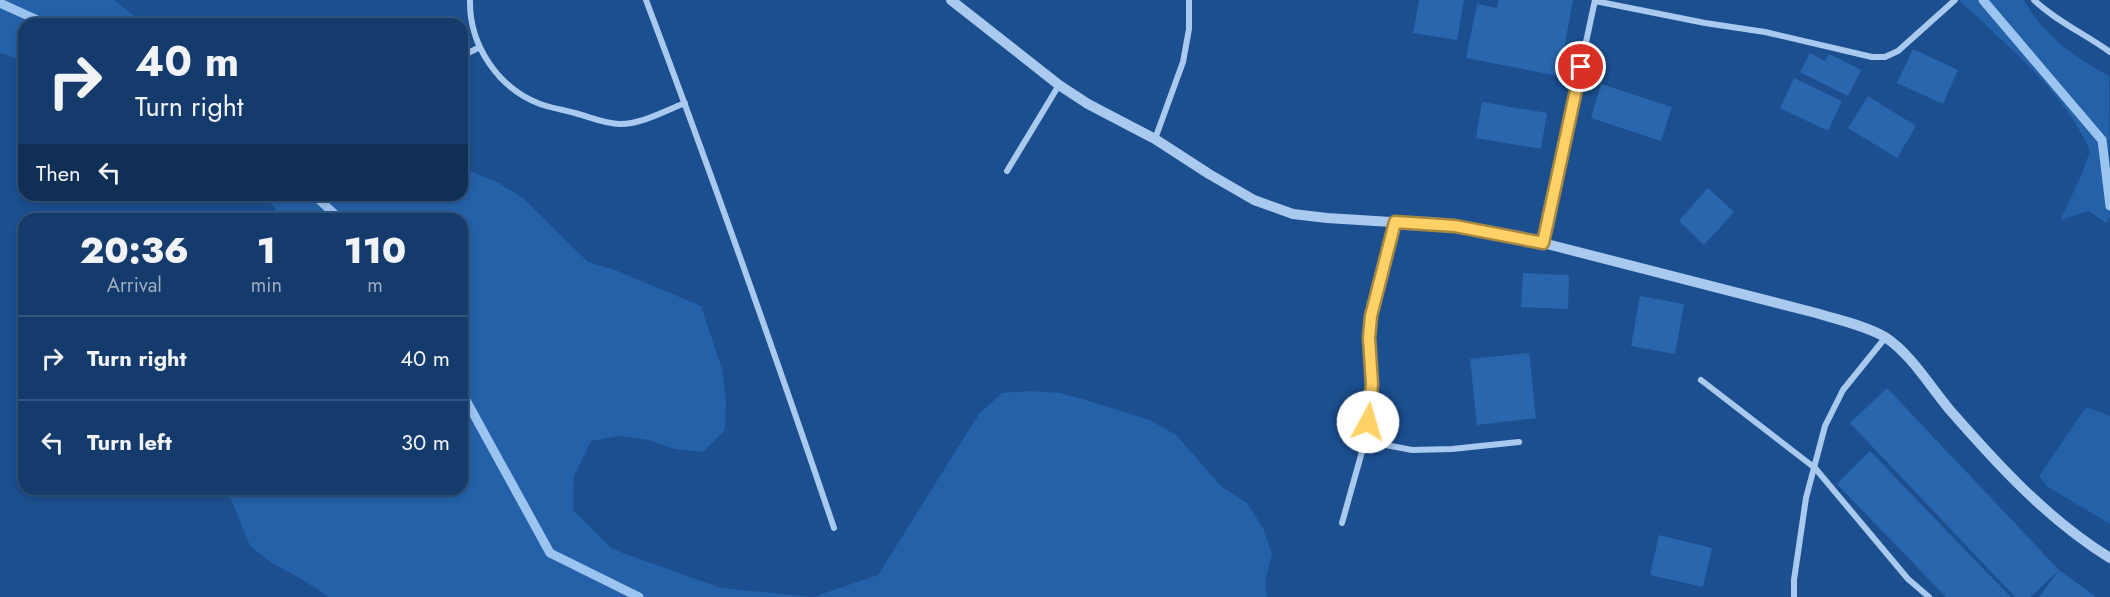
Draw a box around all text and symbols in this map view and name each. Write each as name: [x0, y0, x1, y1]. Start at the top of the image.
text: 40 m: [135, 31, 239, 92]
pin: [1555, 41, 1606, 92]
icon: right: [36, 42, 114, 120]
icon: arrive: [1564, 50, 1597, 83]
text: Turn right: [135, 87, 243, 126]
icon: left: [93, 156, 126, 189]
text: Then: [36, 157, 81, 189]
text: 20:36: [80, 224, 189, 276]
text: 1: [257, 224, 276, 276]
text: 110: [344, 224, 406, 276]
text: Arrival: [107, 271, 162, 300]
text: min: [251, 271, 282, 300]
text: m: [367, 271, 383, 300]
icon: right: [36, 342, 69, 375]
text: Turn right: [87, 342, 187, 374]
text: 40 m: [400, 342, 450, 374]
position arrow: [1336, 390, 1400, 454]
icon: left: [36, 426, 69, 459]
text: Turn left: [87, 426, 172, 458]
text: 30 m: [401, 426, 450, 458]

